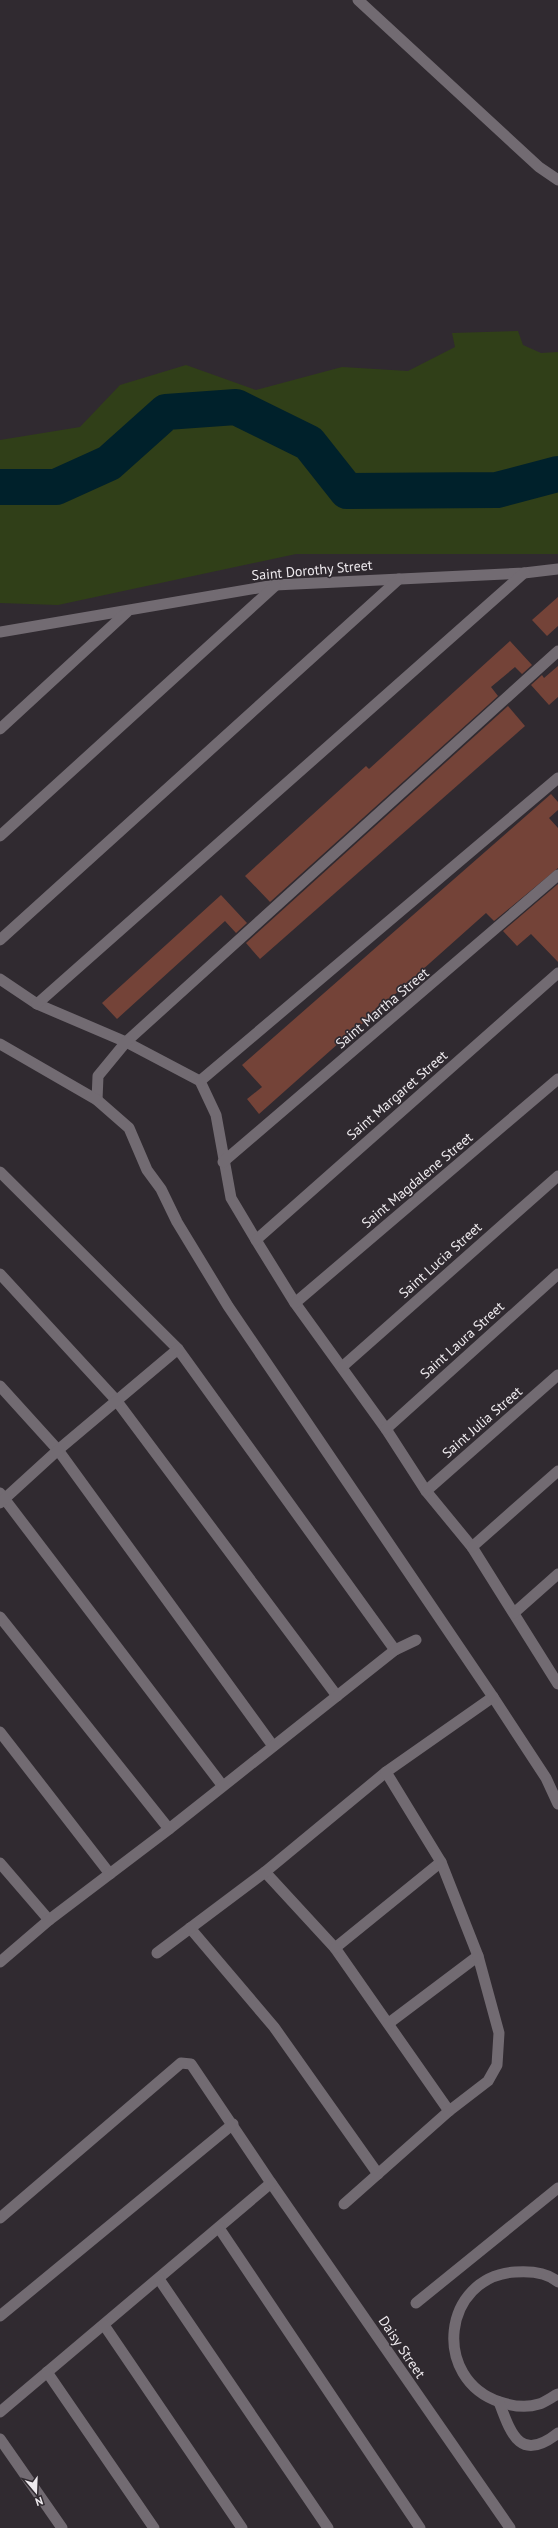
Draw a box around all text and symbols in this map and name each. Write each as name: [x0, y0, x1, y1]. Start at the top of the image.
street label: Saint Dorothy Street: [251, 556, 373, 584]
street label: Saint Martha Street: [332, 964, 433, 1052]
street label: Saint Margaret Street: [343, 1046, 451, 1144]
street label: Saint Magdalene Street: [358, 1128, 477, 1232]
street label: Saint Lucia Street: [395, 1218, 485, 1302]
street label: Saint Laura Street: [416, 1297, 508, 1382]
street label: Saint Julia Street: [438, 1382, 526, 1462]
street label: Daisy Street: [375, 2312, 430, 2382]
north arrow: [16, 2472, 56, 2512]
text: N: [34, 2494, 45, 2509]

